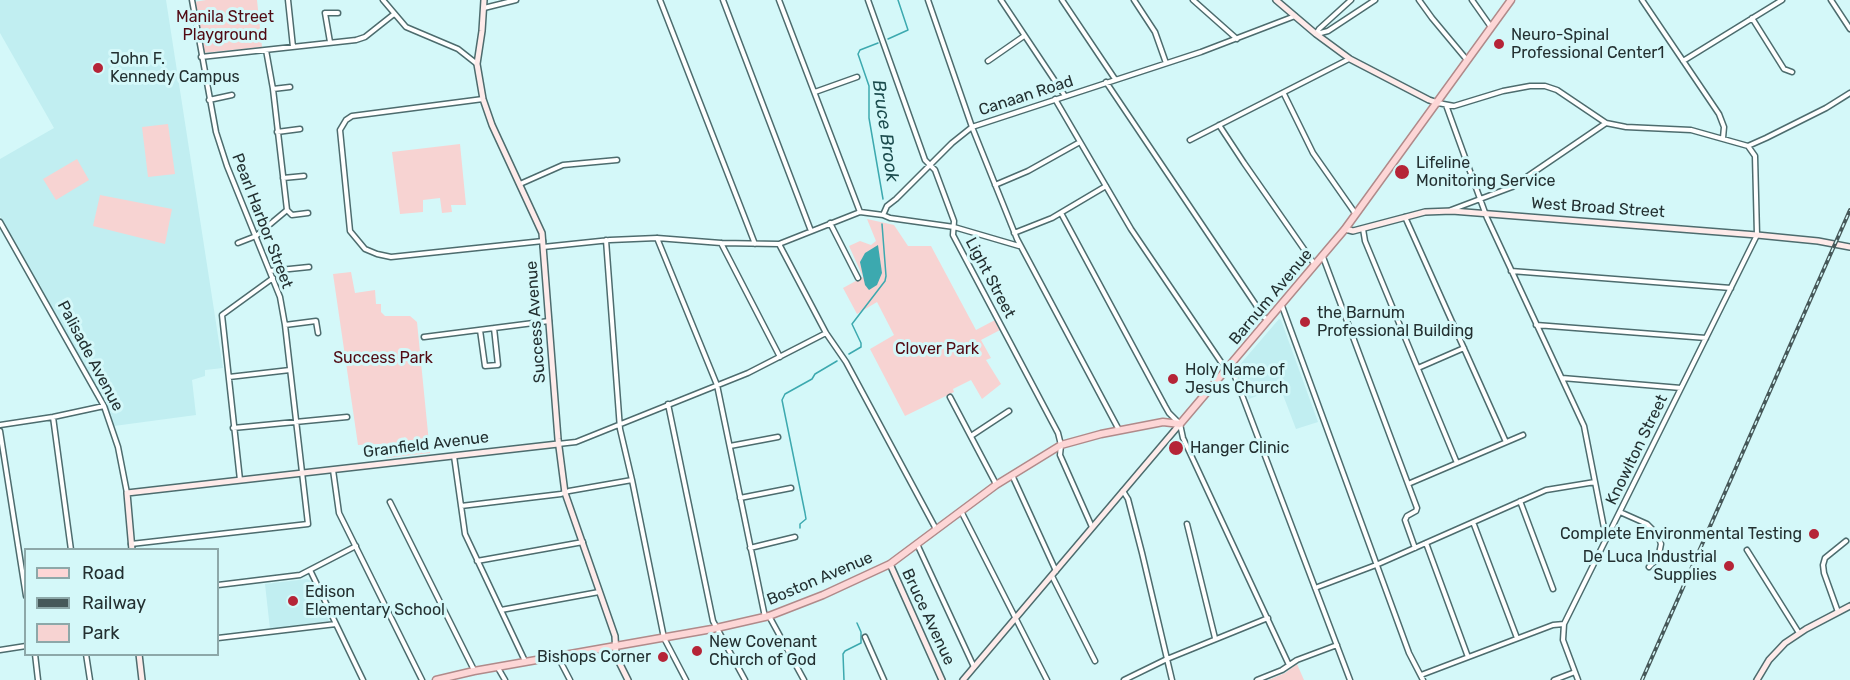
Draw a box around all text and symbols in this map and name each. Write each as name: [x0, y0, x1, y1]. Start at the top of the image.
park label: Manila Street Playground: [176, 7, 274, 45]
place label: Neuro-Spinal Professional Center1: [1511, 25, 1664, 63]
marker: Neuro-Spinal Professional Center1: [1492, 37, 1506, 51]
place label: John F. Kennedy Campus: [110, 49, 240, 87]
marker: John F. Kennedy Campus: [91, 61, 105, 75]
street label: Canaan Road: [976, 72, 1076, 120]
water label: Bruce Brook: [867, 79, 903, 183]
street label: Pearl Harbor Street: [227, 151, 297, 291]
place label: Lifeline Monitoring Service: [1416, 153, 1556, 191]
marker: Lifeline Monitoring Service: [1393, 163, 1411, 181]
street label: West Broad Street: [1530, 194, 1666, 222]
street label: Light Street: [961, 234, 1019, 322]
street label: Barnum Avenue: [1225, 245, 1317, 349]
street label: Success Avenue: [522, 260, 550, 384]
street label: Palisade Avenue: [53, 298, 127, 414]
place label: the Barnum Professional Building: [1317, 303, 1474, 341]
marker: the Barnum Professional Building: [1298, 315, 1312, 329]
park label: Clover Park: [895, 339, 979, 359]
park label: Success Park: [333, 348, 433, 368]
place label: Holy Name of Jesus Church: [1185, 360, 1289, 398]
marker: Holy Name of Jesus Church: [1166, 372, 1180, 386]
street label: Knowlton Street: [1602, 392, 1672, 508]
street label: Granfield Avenue: [362, 428, 490, 462]
place label: Hanger Clinic: [1190, 438, 1289, 458]
marker: Hanger Clinic: [1167, 439, 1185, 457]
place label: Complete Environmental Testing: [1560, 524, 1802, 544]
marker: Complete Environmental Testing: [1807, 527, 1821, 541]
place label: De Luca Industrial Supplies: [1583, 547, 1717, 585]
legend: [24, 548, 219, 656]
street label: Boston Avenue: [764, 548, 876, 610]
marker: De Luca Industrial Supplies: [1722, 559, 1736, 573]
text: Road: [82, 562, 125, 584]
street label: Bruce Avenue: [897, 566, 959, 668]
place label: Edison Elementary School: [305, 582, 445, 620]
text: Railway: [82, 592, 146, 614]
marker: Edison Elementary School: [286, 594, 300, 608]
text: Park: [82, 622, 119, 644]
place label: New Covenant Church of God: [709, 632, 817, 670]
marker: New Covenant Church of God: [690, 644, 704, 658]
place label: Bishops Corner: [537, 647, 651, 667]
marker: Bishops Corner: [656, 650, 670, 664]

